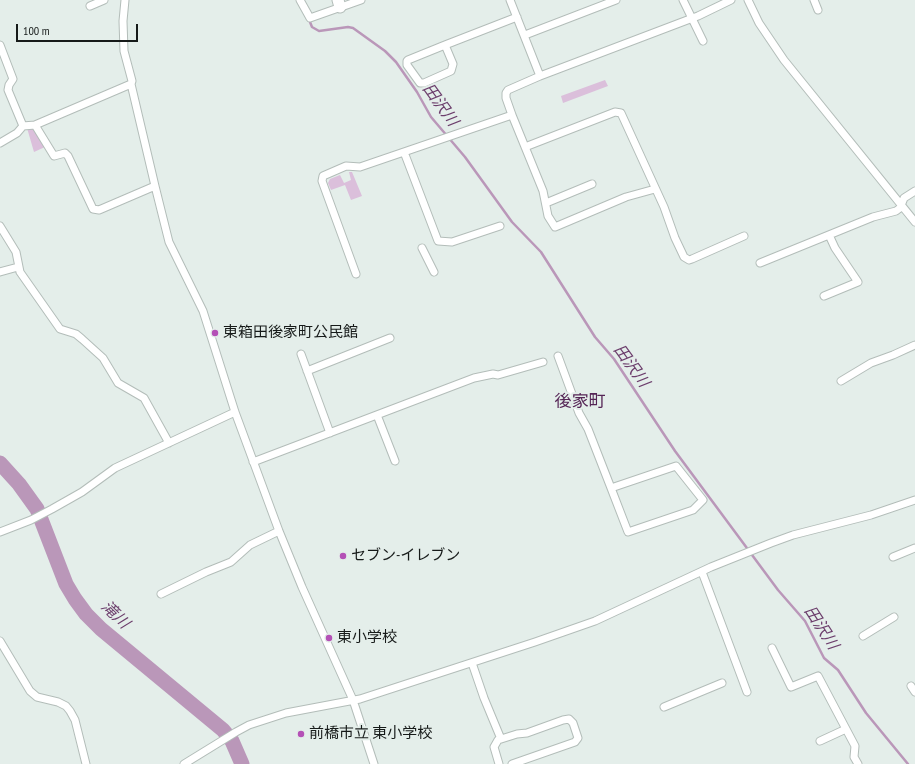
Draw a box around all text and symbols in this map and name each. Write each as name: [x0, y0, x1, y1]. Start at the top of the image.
scale bar: [18, 16, 140, 42]
text: 100 m: [23, 23, 50, 38]
water label: 田沢川: [418, 80, 462, 130]
place label: 東箱田後家町公民館: [223, 324, 358, 342]
marker: 東箱田後家町公民館: [210, 328, 220, 338]
water label: 田沢川: [609, 341, 653, 391]
district label: 後家町: [555, 392, 605, 412]
place label: セブン-イレブン: [351, 547, 460, 565]
marker: セブン-イレブン: [338, 551, 348, 561]
water label: 滝川: [97, 597, 133, 633]
water label: 田沢川: [800, 603, 842, 653]
place label: 東小学校: [337, 629, 397, 647]
marker: 東小学校: [324, 633, 334, 643]
place label: 前橋市立 東小学校: [309, 725, 432, 743]
marker: 前橋市立 東小学校: [296, 729, 306, 739]

